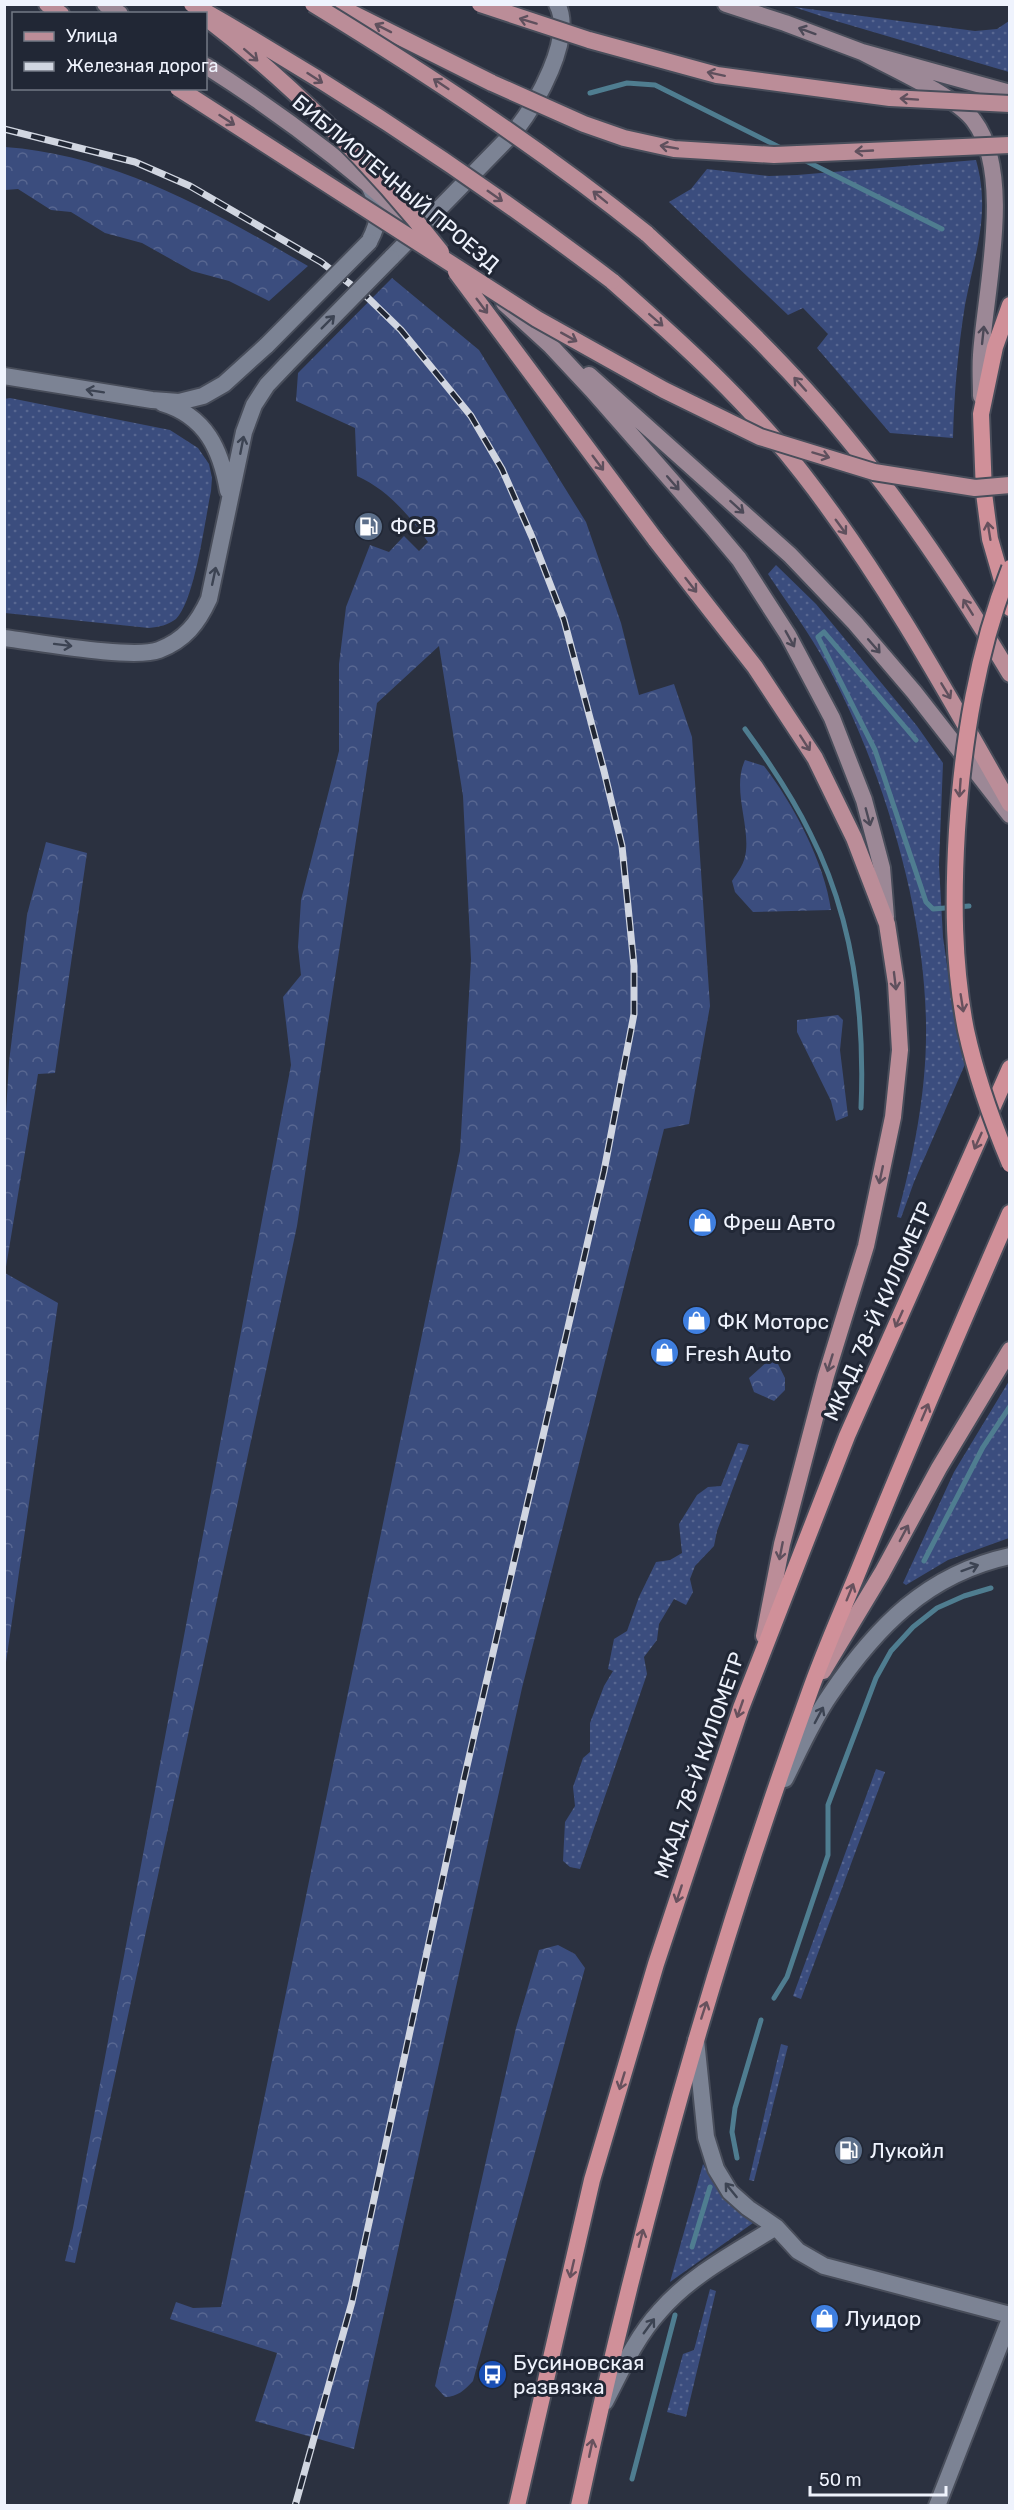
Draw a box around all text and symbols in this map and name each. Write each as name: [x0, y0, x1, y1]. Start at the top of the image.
legend: [12, 12, 207, 90]
one-way arrow: [519, 15, 538, 26]
one-way arrow: [375, 22, 393, 33]
text: Улица: [66, 25, 118, 47]
one-way arrow: [798, 25, 817, 36]
one-way arrow: [243, 48, 258, 62]
text: Железная дорога: [66, 55, 219, 77]
one-way arrow: [707, 68, 726, 79]
one-way arrow: [306, 71, 323, 84]
one-way arrow: [434, 78, 450, 90]
street label: БИБЛИОТЕЧНЫЙ ПРОЕЗД: [288, 89, 504, 277]
one-way arrow: [900, 93, 920, 104]
one-way arrow: [218, 114, 235, 126]
one-way arrow: [660, 142, 679, 153]
one-way arrow: [854, 146, 874, 157]
one-way arrow: [487, 190, 503, 202]
one-way arrow: [592, 190, 608, 203]
one-way arrow: [475, 298, 488, 314]
one-way arrow: [648, 313, 663, 327]
one-way arrow: [321, 315, 336, 329]
one-way arrow: [978, 326, 989, 346]
one-way arrow: [560, 331, 577, 343]
one-way arrow: [793, 377, 807, 392]
one-way arrow: [85, 385, 105, 396]
one-way arrow: [236, 436, 248, 455]
one-way arrow: [811, 451, 830, 462]
one-way arrow: [592, 454, 605, 470]
one-way arrow: [667, 475, 680, 491]
one-way arrow: [730, 500, 745, 514]
fuel station icon: ФСВ: [353, 510, 385, 542]
place label: ФСВ: [390, 514, 436, 539]
one-way arrow: [835, 518, 848, 534]
one-way arrow: [984, 522, 995, 541]
one-way arrow: [209, 567, 220, 586]
one-way arrow: [685, 577, 698, 593]
one-way arrow: [961, 599, 973, 616]
one-way arrow: [784, 630, 796, 647]
one-way arrow: [867, 638, 881, 653]
one-way arrow: [52, 640, 72, 651]
one-way arrow: [941, 682, 953, 699]
one-way arrow: [799, 734, 811, 751]
one-way arrow: [954, 777, 965, 797]
one-way arrow: [863, 807, 875, 826]
one-way arrow: [890, 971, 901, 991]
one-way arrow: [957, 993, 968, 1013]
one-way arrow: [972, 1131, 983, 1150]
one-way arrow: [875, 1164, 886, 1184]
street label: МКАД, 78-Й КИЛОМЕТР: [818, 1197, 938, 1425]
shop icon: Фреш Авто: [686, 1206, 718, 1238]
place label: Фреш Авто: [723, 1210, 836, 1235]
shop icon: ФК Моторс: [680, 1305, 712, 1337]
place label: ФК Моторс: [717, 1309, 829, 1334]
one-way arrow: [892, 1310, 904, 1328]
shop icon: Fresh Auto: [648, 1337, 680, 1369]
place label: Fresh Auto: [685, 1341, 791, 1366]
one-way arrow: [824, 1353, 835, 1372]
one-way arrow: [920, 1403, 931, 1421]
one-way arrow: [898, 1525, 910, 1542]
one-way arrow: [774, 1541, 786, 1560]
one-way arrow: [961, 1562, 979, 1573]
one-way arrow: [845, 1583, 856, 1601]
street label: МКАД, 78-Й КИЛОМЕТР: [649, 1649, 749, 1881]
one-way arrow: [734, 1699, 745, 1718]
one-way arrow: [813, 1707, 825, 1724]
one-way arrow: [673, 1884, 684, 1903]
one-way arrow: [700, 2001, 711, 2020]
one-way arrow: [616, 2071, 627, 2090]
fuel station icon: Лукойл: [833, 2134, 865, 2166]
place label: Лукойл: [870, 2138, 944, 2163]
one-way arrow: [725, 2182, 738, 2198]
one-way arrow: [636, 2229, 648, 2248]
one-way arrow: [565, 2259, 577, 2278]
shop icon: Луидор: [808, 2302, 840, 2334]
place label: Луидор: [845, 2306, 921, 2331]
one-way arrow: [642, 2319, 655, 2335]
place label: Бусиновская развязка: [513, 2350, 644, 2399]
bus stop icon: Бусиновская развязка: [476, 2358, 508, 2390]
one-way arrow: [586, 2439, 597, 2459]
scale bar: [810, 2459, 946, 2497]
text: 50 m: [819, 2469, 862, 2491]

